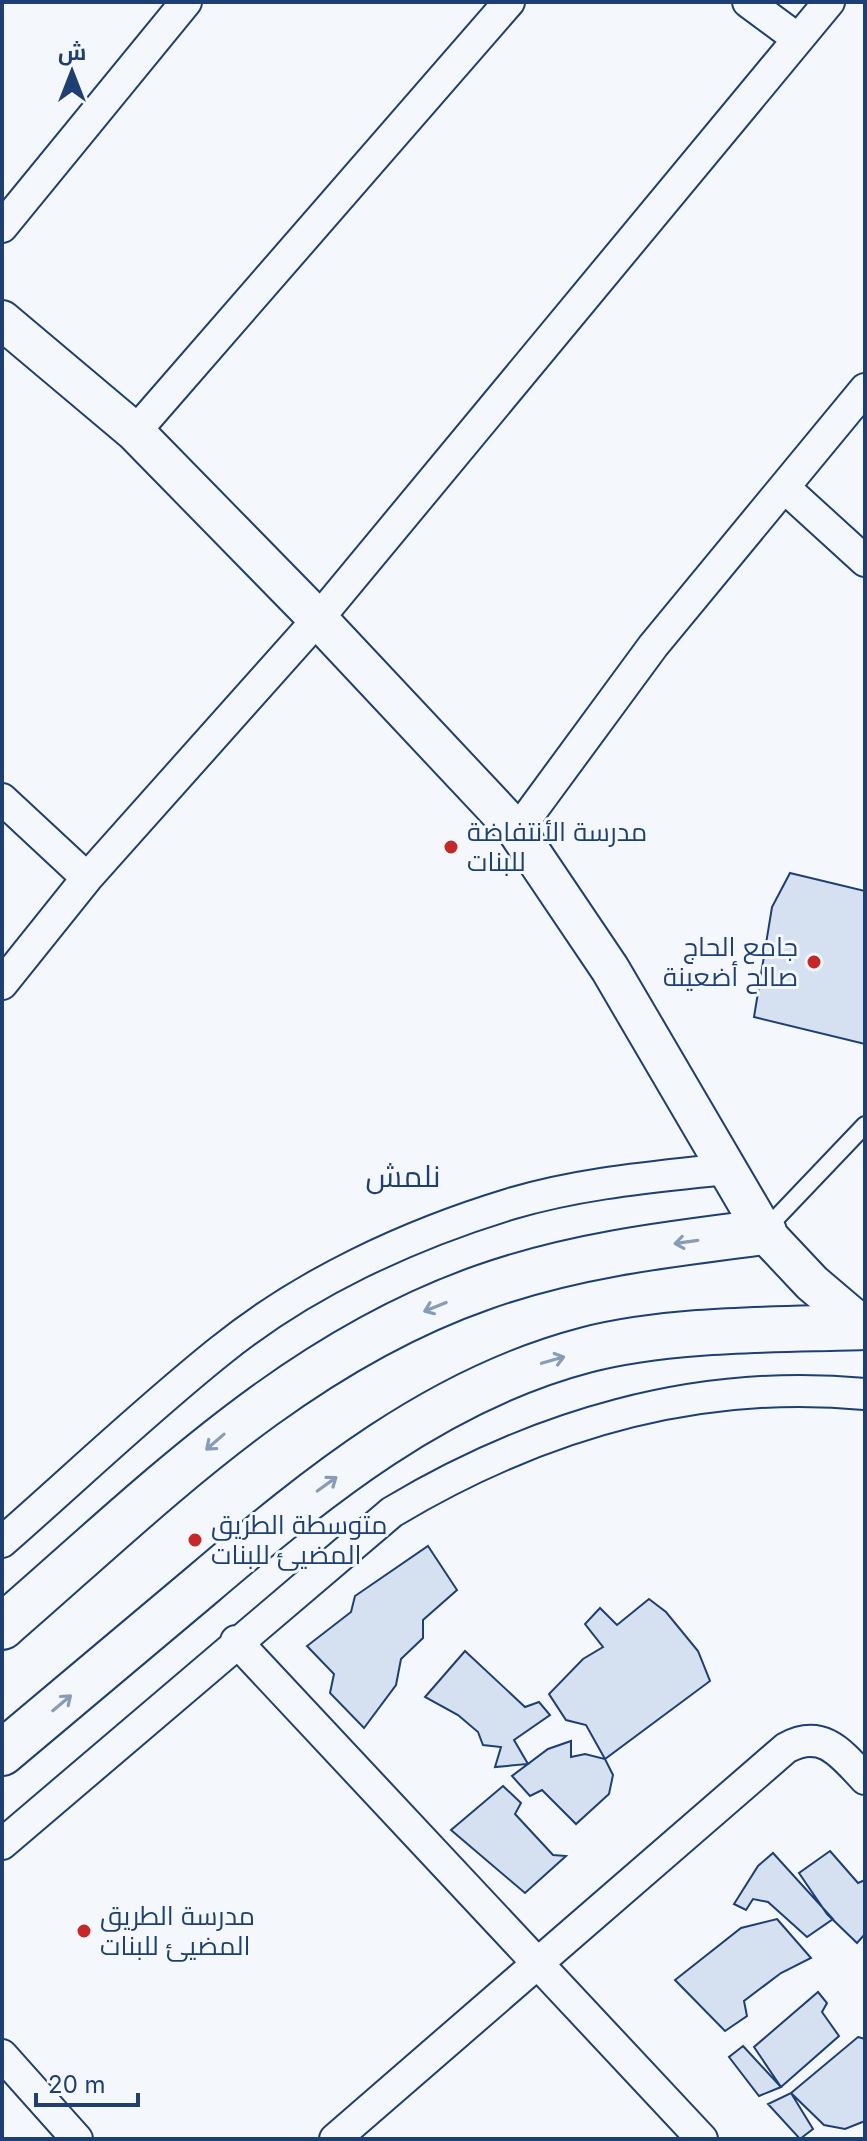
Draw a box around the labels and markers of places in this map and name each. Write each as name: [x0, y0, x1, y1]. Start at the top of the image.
place label: مدرسة الأنتفاضة للبنات: [467, 816, 647, 877]
marker: مدرسة الأنتفاضة للبنات: [442, 838, 460, 856]
place label: جامع الحاج صالح أضعينة: [663, 931, 798, 994]
marker: جامع الحاج صالح أضعينة: [805, 953, 823, 971]
place label: متوسطة الطريق المضيئ للبنات: [211, 1509, 387, 1571]
marker: متوسطة الطريق المضيئ للبنات: [186, 1531, 204, 1549]
place label: مدرسة الطريق المضيئ للبنات: [100, 1900, 255, 1962]
marker: مدرسة الطريق المضيئ للبنات: [75, 1922, 93, 1940]

